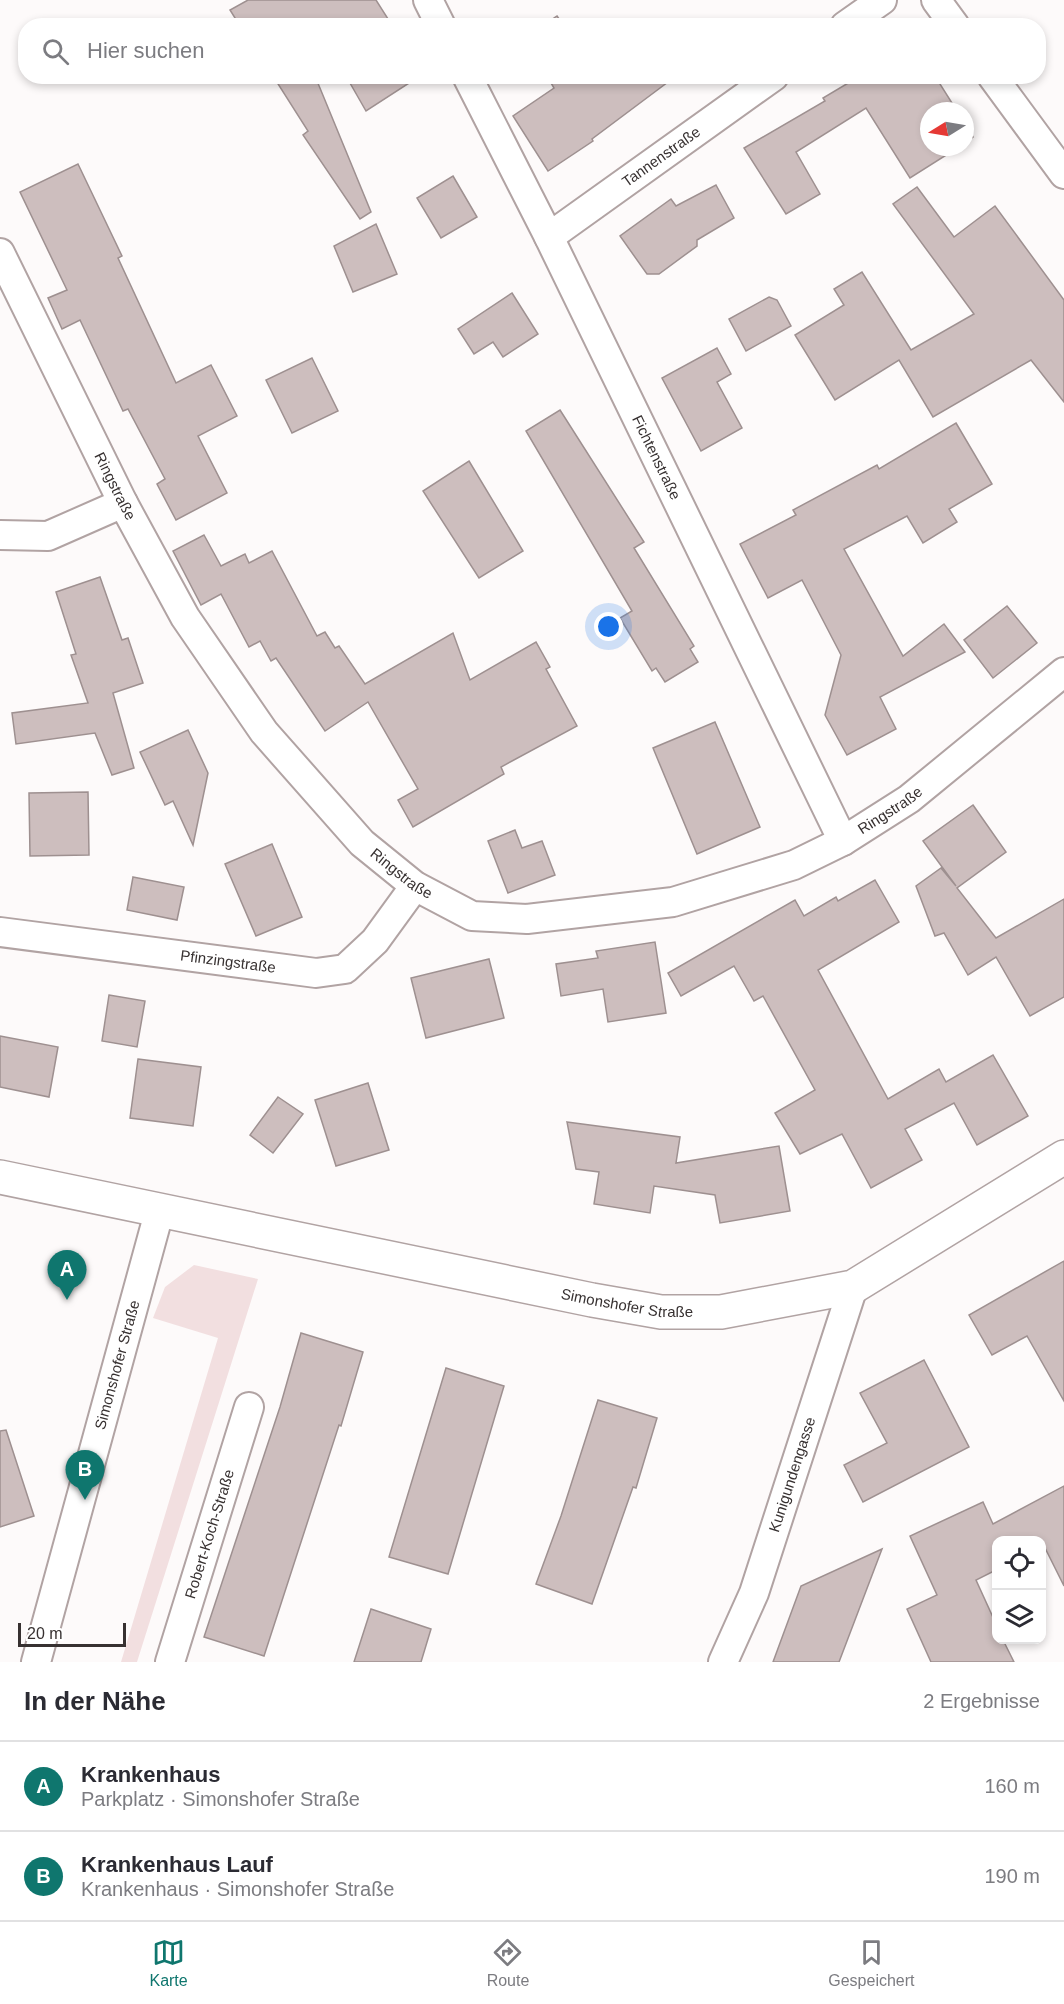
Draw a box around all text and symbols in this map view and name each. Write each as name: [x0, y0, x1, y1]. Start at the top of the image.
search box: [18, 18, 1046, 84]
icon: search: [39, 35, 72, 68]
text: Hier suchen: [87, 38, 204, 63]
north arrow: [920, 102, 974, 156]
street label: Tannenstraße: [619, 123, 703, 190]
street label: Fichtenstraße: [629, 412, 685, 502]
street label: Ringstraße: [91, 449, 140, 523]
your location: [594, 612, 623, 641]
street label: Ringstraße: [855, 783, 925, 837]
street label: Ringstraße: [367, 844, 436, 902]
street label: Pfinzingstraße: [179, 946, 277, 976]
pin: A: [48, 1250, 86, 1300]
street label: Simonshofer Straße: [560, 1285, 693, 1320]
street label: Simonshofer Straße: [91, 1298, 143, 1431]
street label: Kunigundengasse: [765, 1415, 818, 1534]
pin: B: [66, 1450, 104, 1500]
street label: Robert-Koch-Straße: [181, 1467, 237, 1601]
map controls: [992, 1536, 1046, 1644]
button: locate: [992, 1536, 1046, 1590]
button: layers: [992, 1590, 1046, 1644]
scale bar: [18, 1620, 126, 1648]
text: 20 m: [27, 1625, 63, 1642]
text: In der Nähe: [24, 1686, 166, 1716]
text: 2 Ergebnisse: [923, 1690, 1040, 1712]
text: Krankenhaus: [81, 1762, 220, 1787]
text: A: [36, 1775, 51, 1797]
text: 160 m: [984, 1775, 1040, 1797]
text: Parkplatz · Simonshofer Straße: [81, 1788, 360, 1810]
text: Krankenhaus Lauf: [81, 1852, 273, 1877]
text: B: [36, 1865, 51, 1887]
text: 190 m: [984, 1865, 1040, 1887]
text: Krankenhaus · Simonshofer Straße: [81, 1878, 395, 1900]
tab: Karte: [149, 1936, 188, 1990]
tab: Route: [487, 1936, 529, 1990]
tab: Gespeichert: [828, 1936, 915, 1990]

